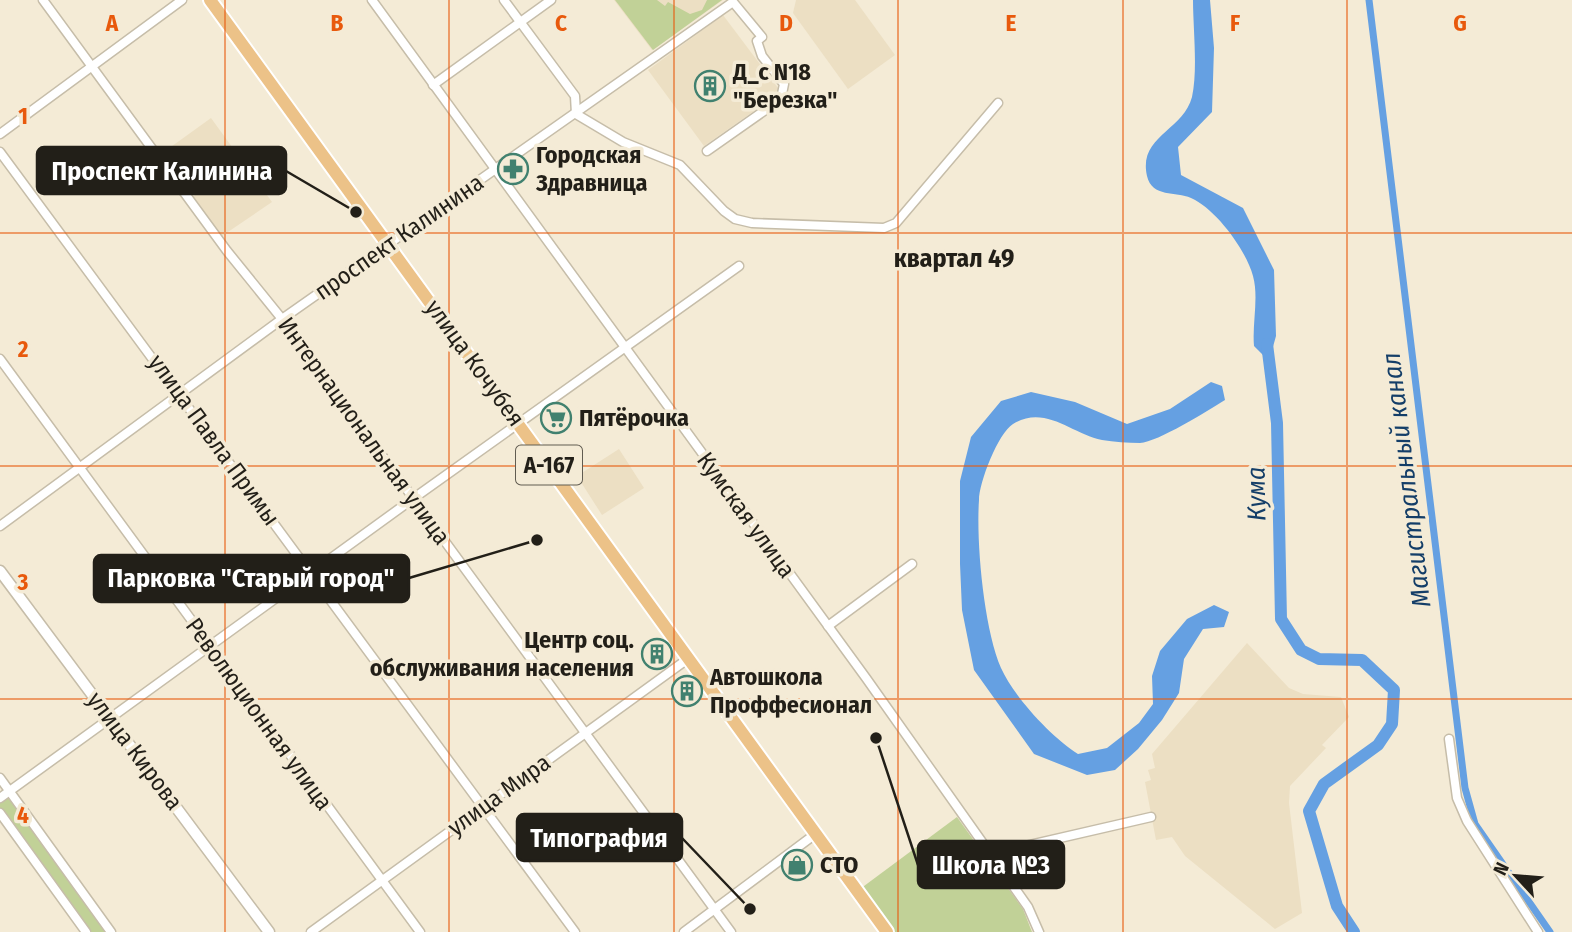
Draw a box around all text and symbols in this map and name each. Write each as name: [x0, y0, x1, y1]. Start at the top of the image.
text: A: [105, 9, 119, 37]
text: B: [331, 9, 344, 37]
text: C: [555, 9, 567, 37]
text: D: [779, 9, 793, 37]
text: E: [1006, 9, 1017, 37]
text: F: [1230, 9, 1240, 37]
text: G: [1453, 9, 1467, 37]
place label: Д_с N18 "Березка": [732, 58, 837, 114]
building icon: Д_с N18 "Березка": [693, 69, 727, 103]
text: 1: [18, 102, 28, 130]
place label: Городская Здравница: [535, 141, 647, 197]
callout: Проспект Калинина: [37, 147, 286, 194]
pharmacy icon: Городская Здравница: [496, 152, 530, 186]
text: Проспект Калинина: [52, 156, 272, 187]
street label: проспект Калинина: [309, 168, 489, 306]
district label: квартал 49: [894, 243, 1014, 274]
street label: улица Кочубея: [420, 294, 530, 432]
street label: Интернациональная улица: [272, 312, 456, 550]
text: 2: [17, 335, 29, 363]
street label: улица Павла Примы: [143, 349, 285, 531]
water label: Магистральный канал: [1375, 351, 1438, 609]
supermarket icon: Пятёрочка: [539, 401, 573, 435]
place label: Пятёрочка: [579, 404, 689, 432]
road number: А-167: [516, 446, 582, 485]
street label: Кумская улица: [691, 447, 801, 583]
water label: Кума: [1241, 466, 1272, 522]
callout: Парковка "Старый город": [94, 555, 409, 602]
text: Парковка "Старый город": [107, 563, 395, 594]
text: 3: [17, 568, 29, 596]
street label: Революционная улица: [180, 612, 338, 816]
place label: Центр соц. обслуживания населения: [370, 626, 634, 682]
building icon: Центр соц. обслуживания населения: [640, 637, 674, 671]
place label: Автошкола Проффесионал: [709, 663, 872, 719]
building icon: Автошкола Проффесионал: [670, 674, 704, 708]
street label: улица Кирова: [82, 686, 188, 816]
street label: улица Мира: [442, 748, 556, 842]
text: 4: [17, 801, 29, 829]
callout: Типография: [517, 814, 682, 861]
text: Типография: [530, 823, 668, 854]
callout: Школа №3: [918, 841, 1064, 888]
north arrow: [1481, 841, 1551, 911]
shop icon: СТО: [780, 848, 814, 882]
text: Школа №3: [932, 850, 1050, 881]
place label: СТО: [820, 851, 858, 879]
text: N: [1488, 859, 1514, 879]

